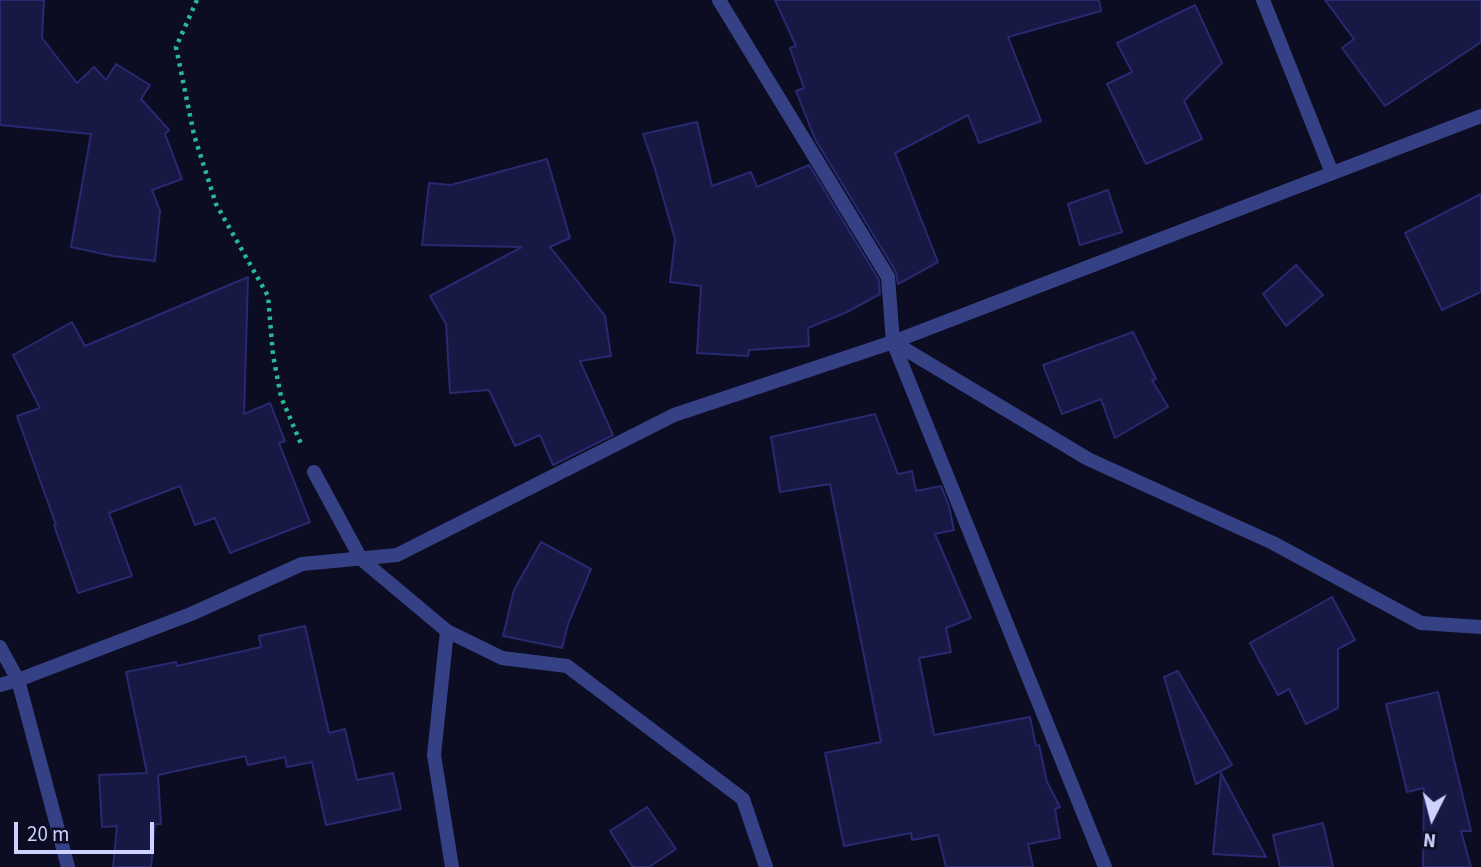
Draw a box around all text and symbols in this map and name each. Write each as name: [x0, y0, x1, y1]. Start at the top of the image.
north arrow: [1397, 783, 1467, 853]
scale bar: [18, 808, 158, 852]
text: 20 m: [27, 819, 69, 849]
text: N: [1422, 825, 1437, 853]

